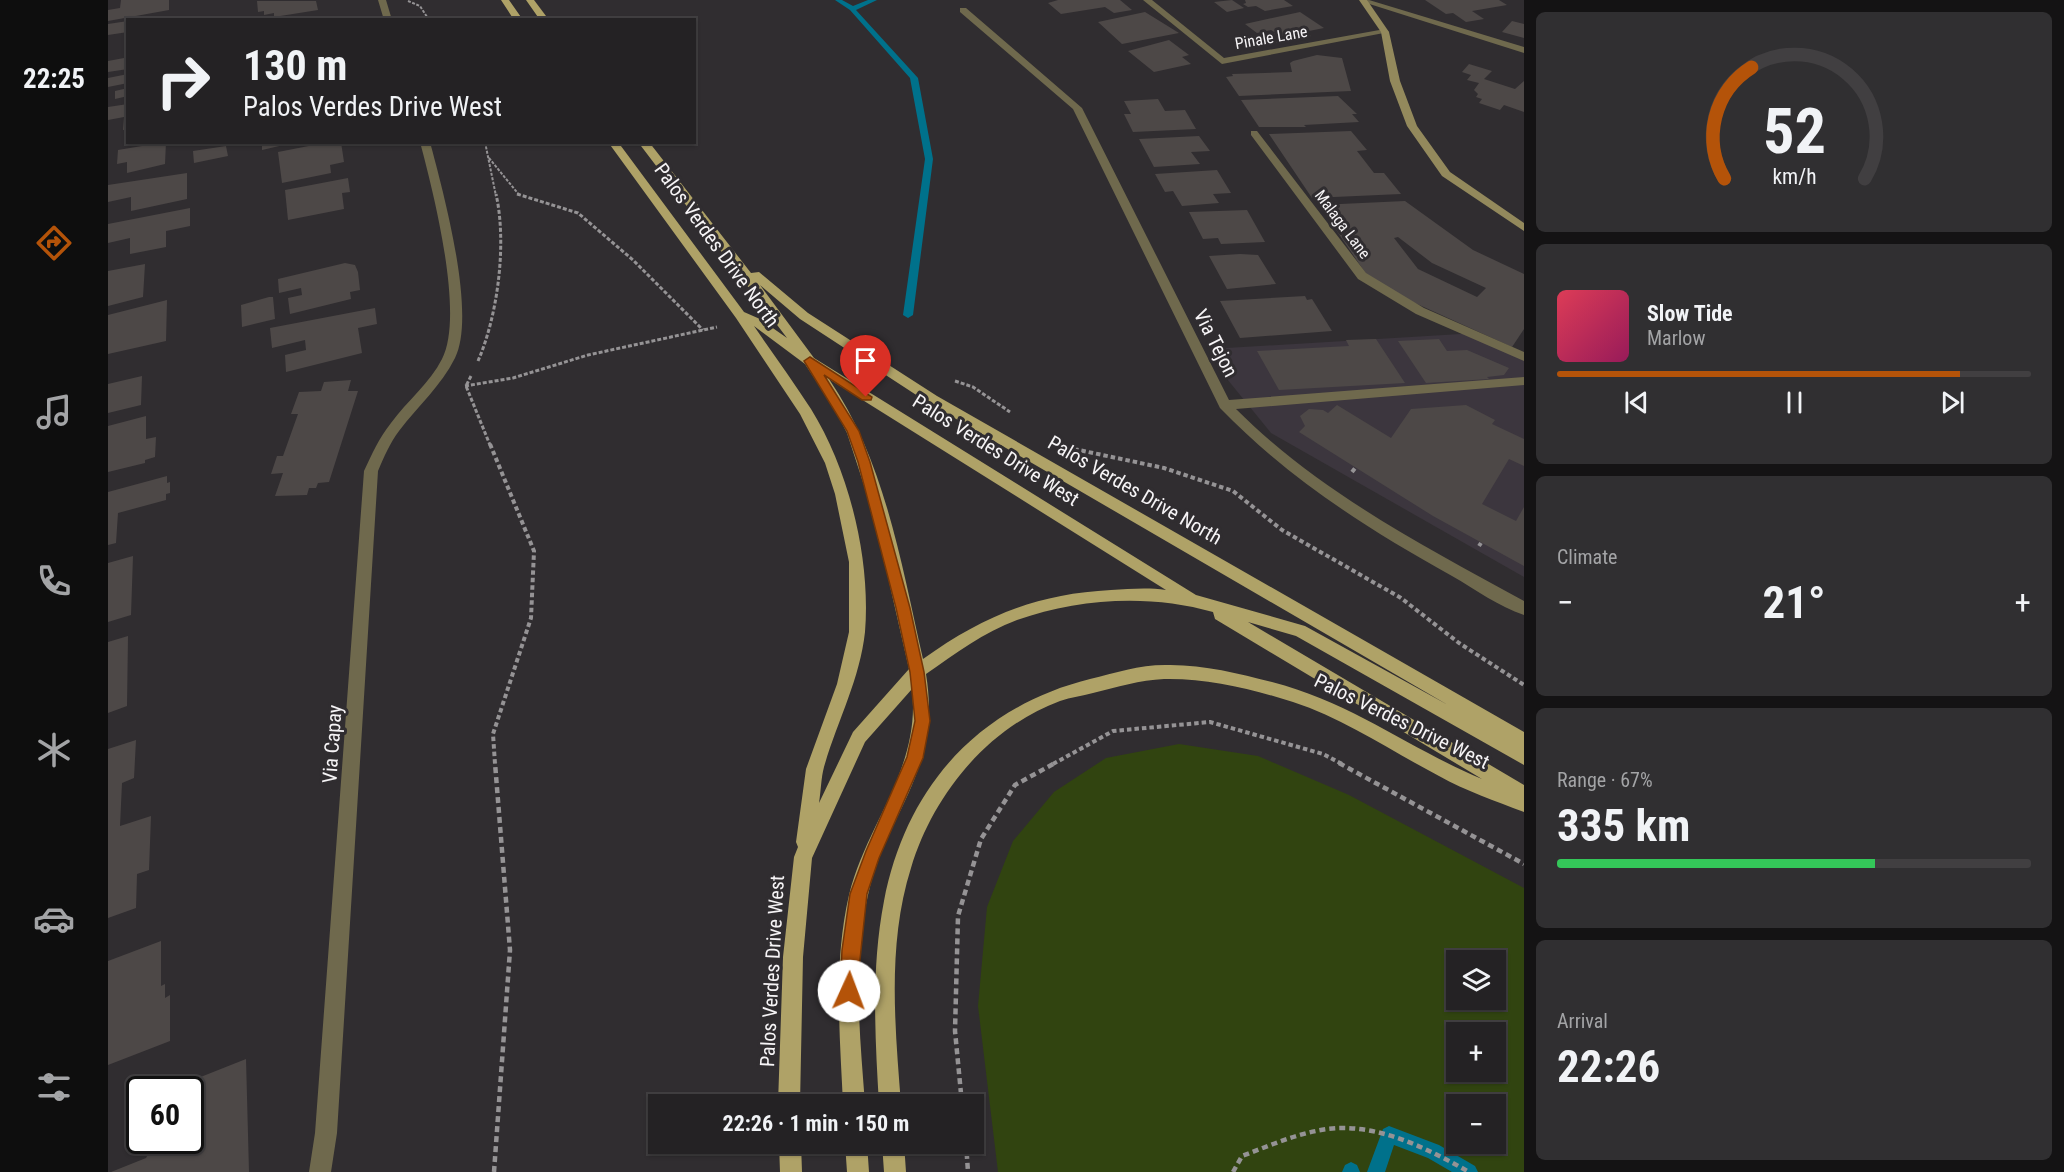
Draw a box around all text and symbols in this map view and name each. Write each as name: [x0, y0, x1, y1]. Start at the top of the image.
street label: Pinale Lane: [1233, 22, 1309, 53]
text: 130 m: [243, 41, 348, 90]
icon: right: [144, 42, 222, 120]
text: 22:25: [23, 63, 85, 95]
text: Palos Verdes Drive West: [243, 91, 502, 123]
text: 52: [1762, 95, 1826, 168]
street label: Palos Verdes Drive North: [649, 158, 785, 332]
text: km/h: [1772, 164, 1816, 189]
street label: Malaga Lane: [1311, 186, 1375, 262]
icon: directions: [33, 222, 75, 264]
text: Slow Tide: [1647, 301, 1733, 326]
street label: Via Tejon: [1189, 305, 1243, 381]
text: Marlow: [1647, 326, 1705, 350]
pin: [840, 335, 891, 397]
icon: arrive: [849, 344, 882, 377]
icon: previous: [1620, 386, 1653, 419]
icon: pause: [1778, 386, 1811, 419]
icon: next: [1936, 386, 1969, 419]
street label: Palos Verdes Drive West: [908, 389, 1084, 511]
icon: music: [33, 391, 75, 433]
street label: Palos Verdes Drive North: [1044, 430, 1226, 550]
text: Climate: [1557, 545, 1617, 569]
icon: phone: [33, 560, 75, 602]
text: 21°: [1763, 576, 1826, 629]
text: −: [1557, 583, 1574, 622]
text: +: [2015, 583, 2031, 622]
street label: Palos Verdes Drive West: [1311, 668, 1494, 774]
street label: Via Capay: [317, 704, 347, 784]
icon: climate: [33, 729, 75, 771]
text: Range · 67%: [1557, 768, 1653, 792]
text: 335 km: [1557, 799, 1690, 852]
street label: Palos Verdes Drive West: [755, 875, 789, 1067]
icon: car: [33, 898, 75, 940]
map controls: [1446, 950, 1506, 1154]
button: layers: [1446, 950, 1506, 1010]
position arrow: [817, 959, 881, 1023]
text: Arrival: [1557, 1009, 1608, 1033]
button: +: [1446, 1022, 1506, 1082]
text: 22:26: [1557, 1040, 1660, 1093]
icon: filters: [33, 1066, 75, 1108]
speed limit sign: 60: [126, 1076, 204, 1154]
button: −: [1446, 1094, 1506, 1154]
text: 22:26 · 1 min · 150 m: [723, 1111, 909, 1136]

